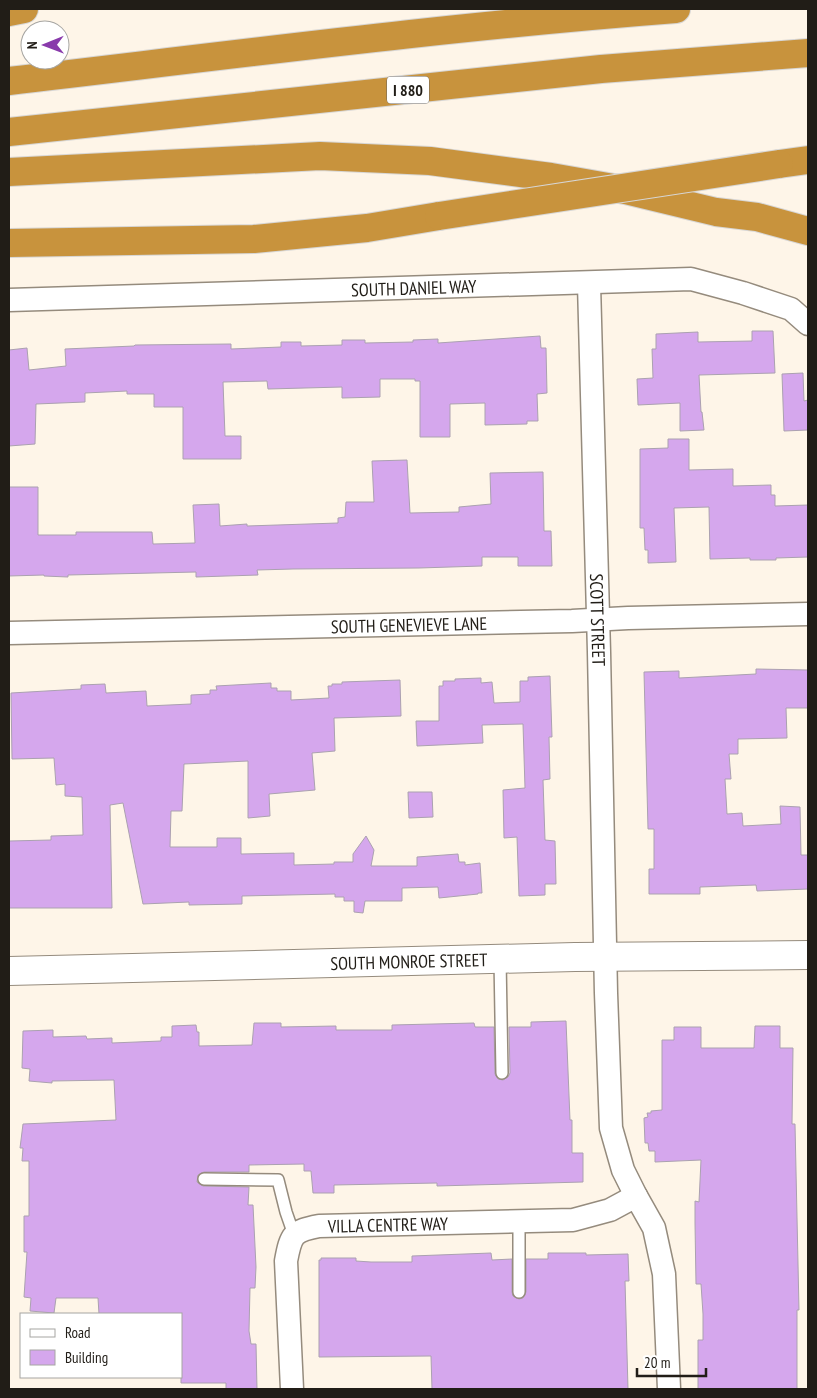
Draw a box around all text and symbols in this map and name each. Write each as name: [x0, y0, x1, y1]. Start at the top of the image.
north arrow: [20, 20, 70, 70]
text: N: [23, 41, 41, 49]
road number: I 880: [387, 76, 429, 104]
street label: SOUTH DANIEL WAY: [351, 274, 478, 301]
street label: SCOTT STREET: [585, 573, 611, 666]
street label: SOUTH GENEVIEVE LANE: [331, 611, 487, 638]
street label: SOUTH MONROE STREET: [330, 948, 488, 975]
street label: VILLA CENTRE WAY: [327, 1211, 449, 1237]
legend: [20, 1313, 182, 1378]
text: Road: [65, 1323, 91, 1342]
scale bar: [637, 1346, 706, 1378]
text: Building: [65, 1348, 108, 1367]
text: 20 m: [644, 1353, 670, 1372]

